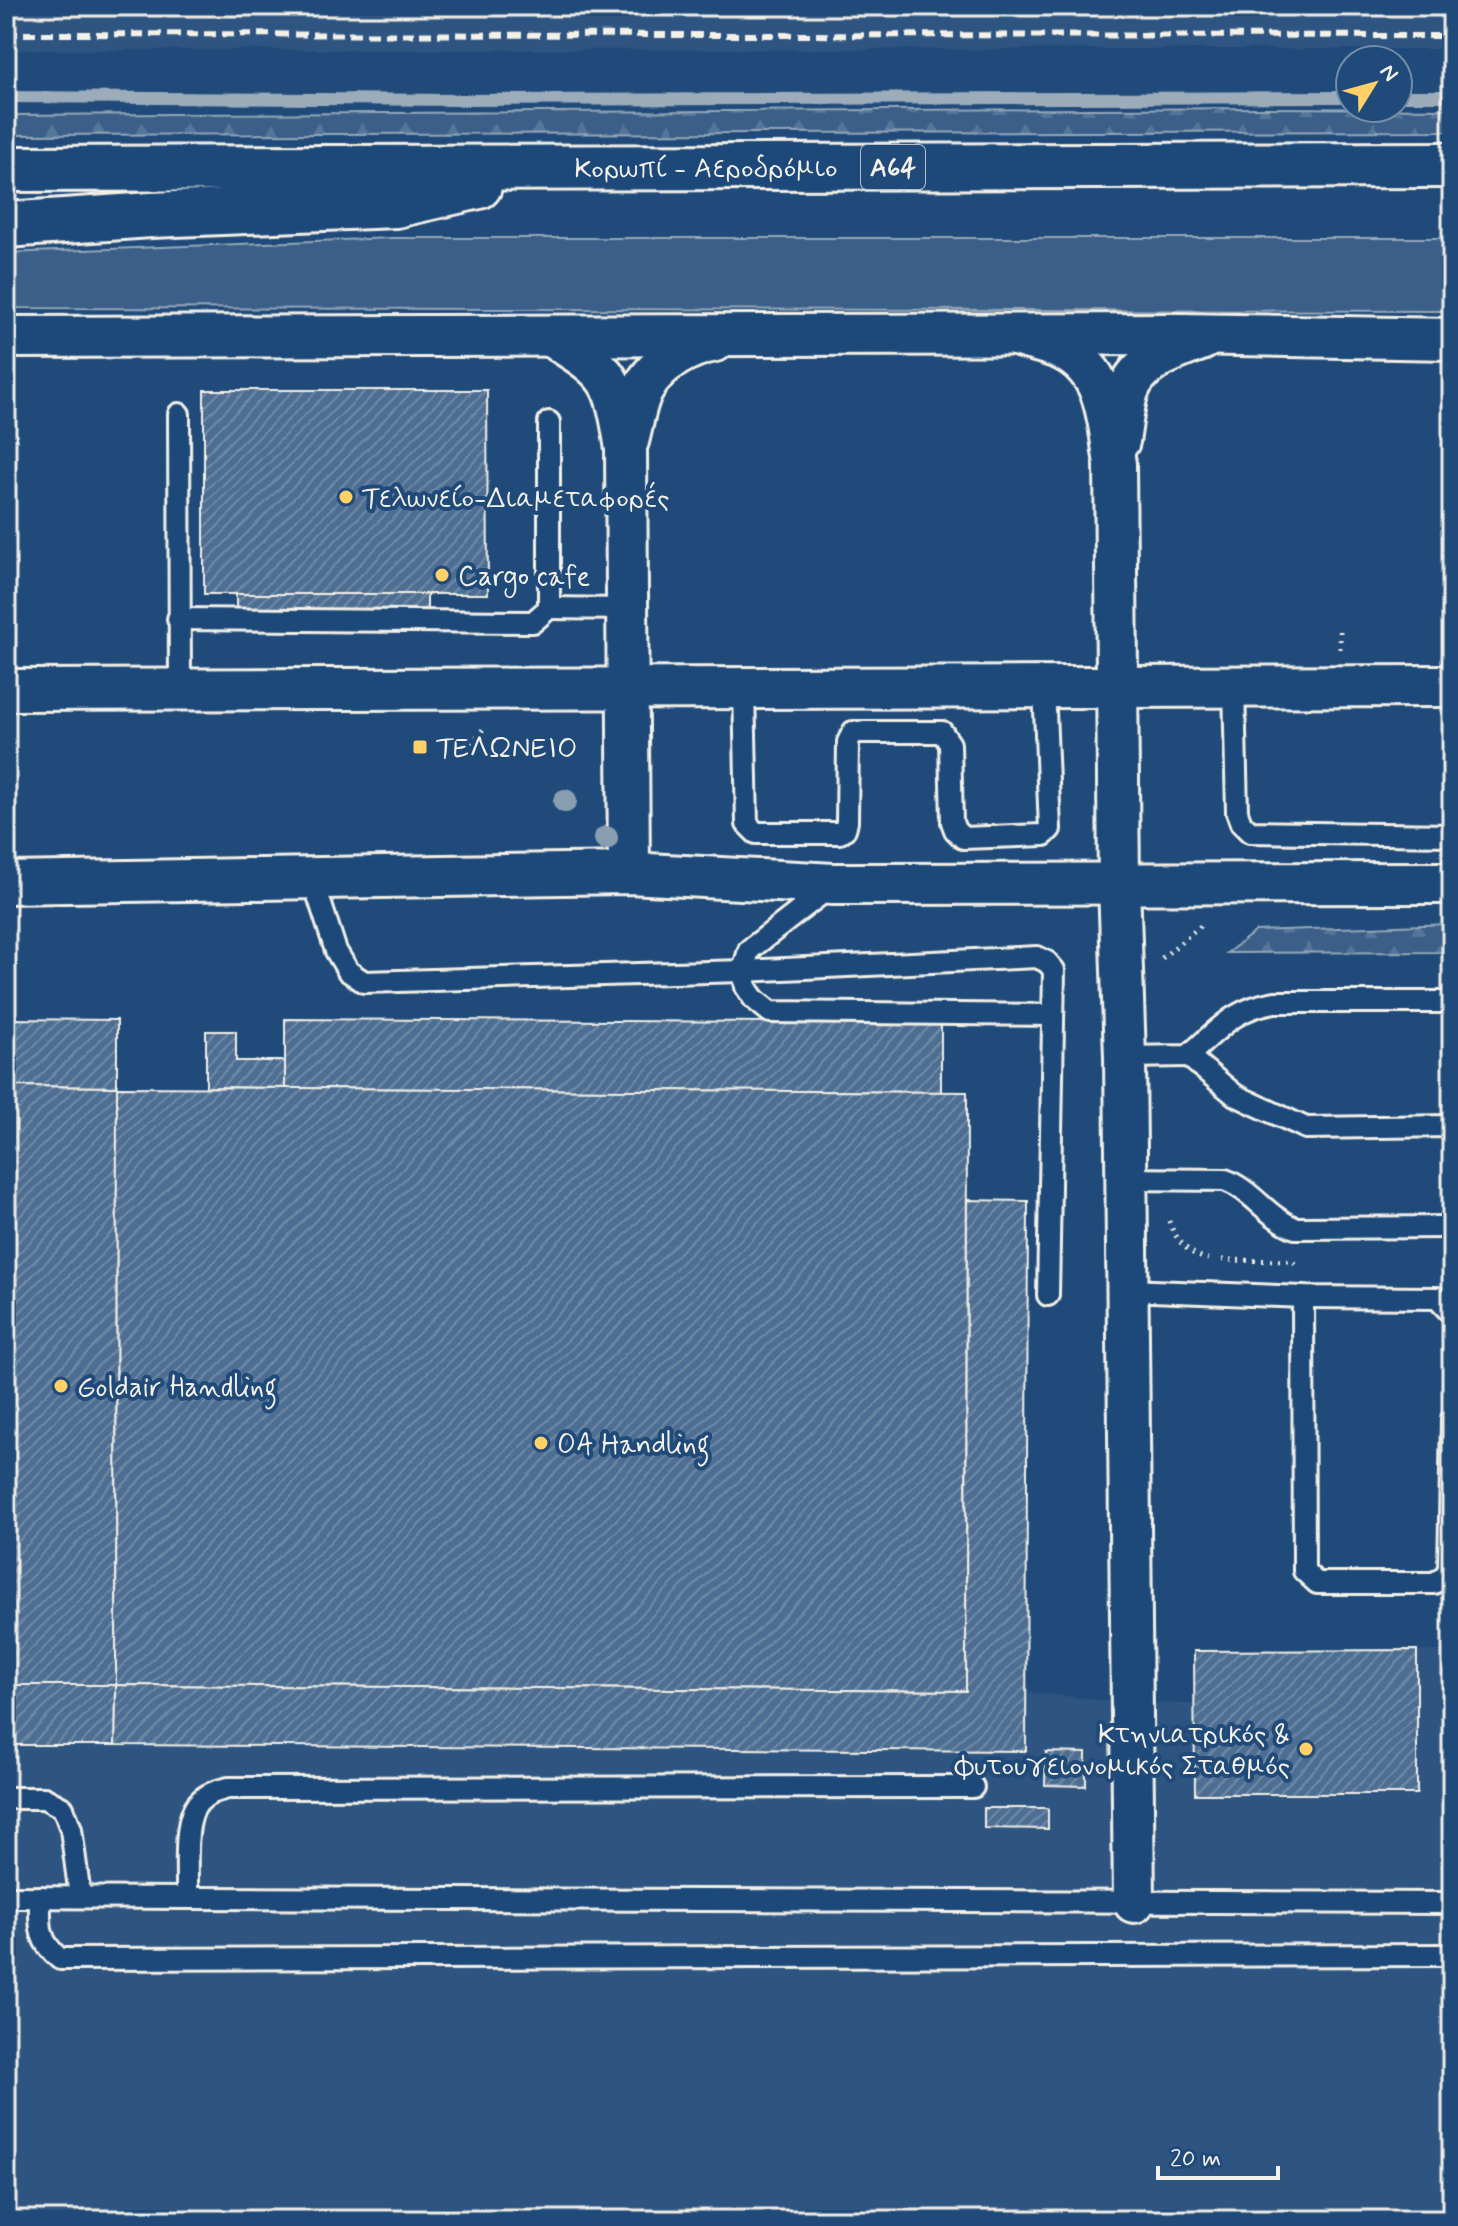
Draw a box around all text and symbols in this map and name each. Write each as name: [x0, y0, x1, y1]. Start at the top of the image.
north arrow: [1334, 44, 1414, 124]
text: N: [1373, 59, 1404, 87]
road number: Α64: [861, 145, 925, 189]
street label: Κορωπί - Αεροδρόμιο: [574, 151, 838, 188]
place label: Τελωνείο-Διαμεταφορές: [362, 481, 669, 518]
marker: Τελωνείο-Διαμεταφορές: [337, 488, 355, 506]
place label: Cargo cafe: [458, 559, 590, 598]
marker: Cargo cafe: [433, 566, 451, 584]
place label: ΤΕΛΩΝΕΙΟ: [436, 731, 577, 768]
marker: ΤΕΛΩΝΕΙΟ: [411, 738, 429, 756]
place label: Goldair Handling: [77, 1370, 277, 1410]
marker: Goldair Handling: [52, 1377, 70, 1395]
place label: OA Handling: [557, 1427, 710, 1467]
marker: OA Handling: [532, 1434, 550, 1452]
place label: Κτηνιατρικός & Φυτουγειονομικός Σταθμός: [954, 1717, 1290, 1786]
marker: Κτηνιατρικός & Φυτουγειονομικός Σταθμός: [1297, 1740, 1315, 1758]
scale bar: [1158, 2130, 1278, 2180]
text: 20 m: [1170, 2144, 1221, 2175]

